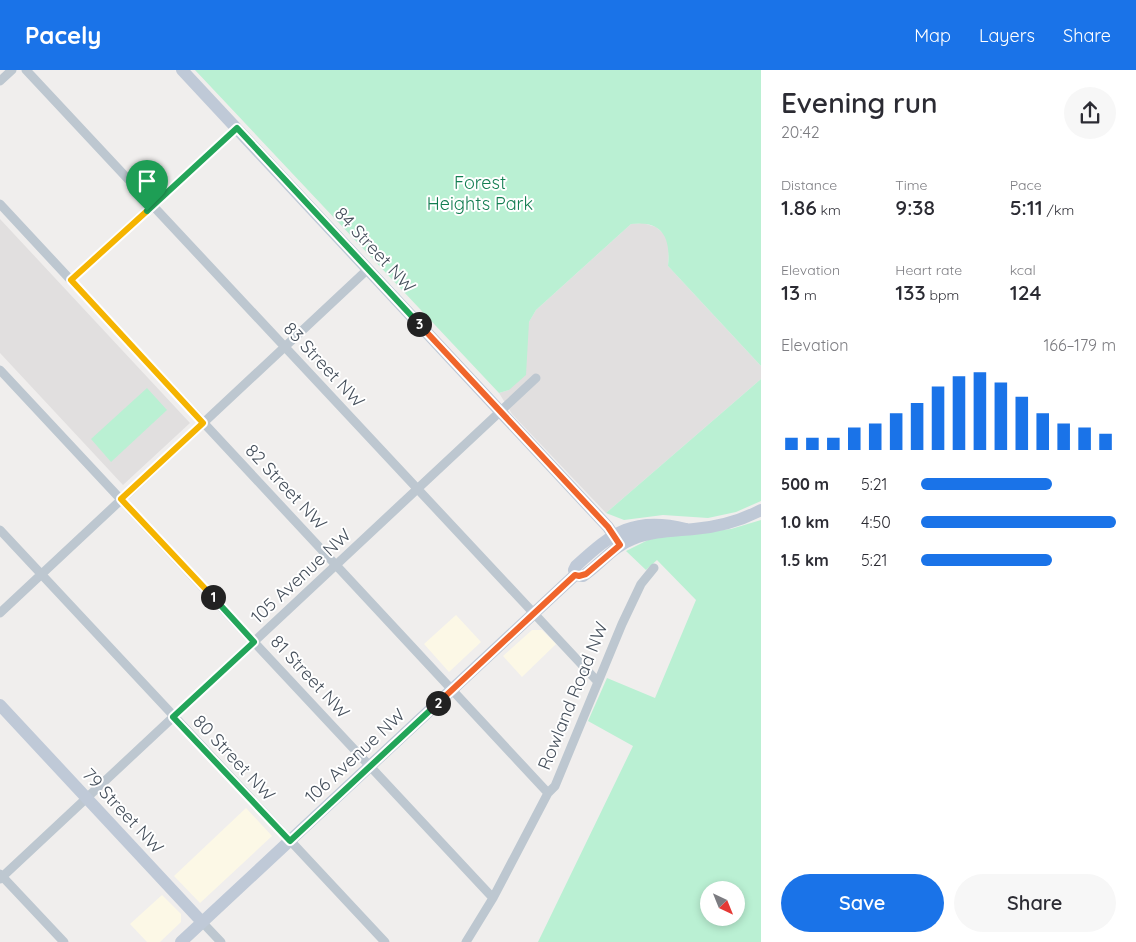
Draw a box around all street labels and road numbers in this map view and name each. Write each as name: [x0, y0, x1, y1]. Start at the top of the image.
street label: 84 Street NW: [330, 202, 421, 297]
street label: 83 Street NW: [279, 317, 370, 412]
street label: 82 Street NW: [241, 439, 332, 534]
street label: 105 Avenue NW: [246, 523, 356, 628]
street label: Rowland Road NW: [532, 618, 613, 773]
street label: 81 Street NW: [266, 630, 355, 723]
street label: 106 Avenue NW: [300, 703, 410, 808]
street label: 80 Street NW: [188, 710, 280, 806]
street label: 79 Street NW: [78, 763, 169, 858]

